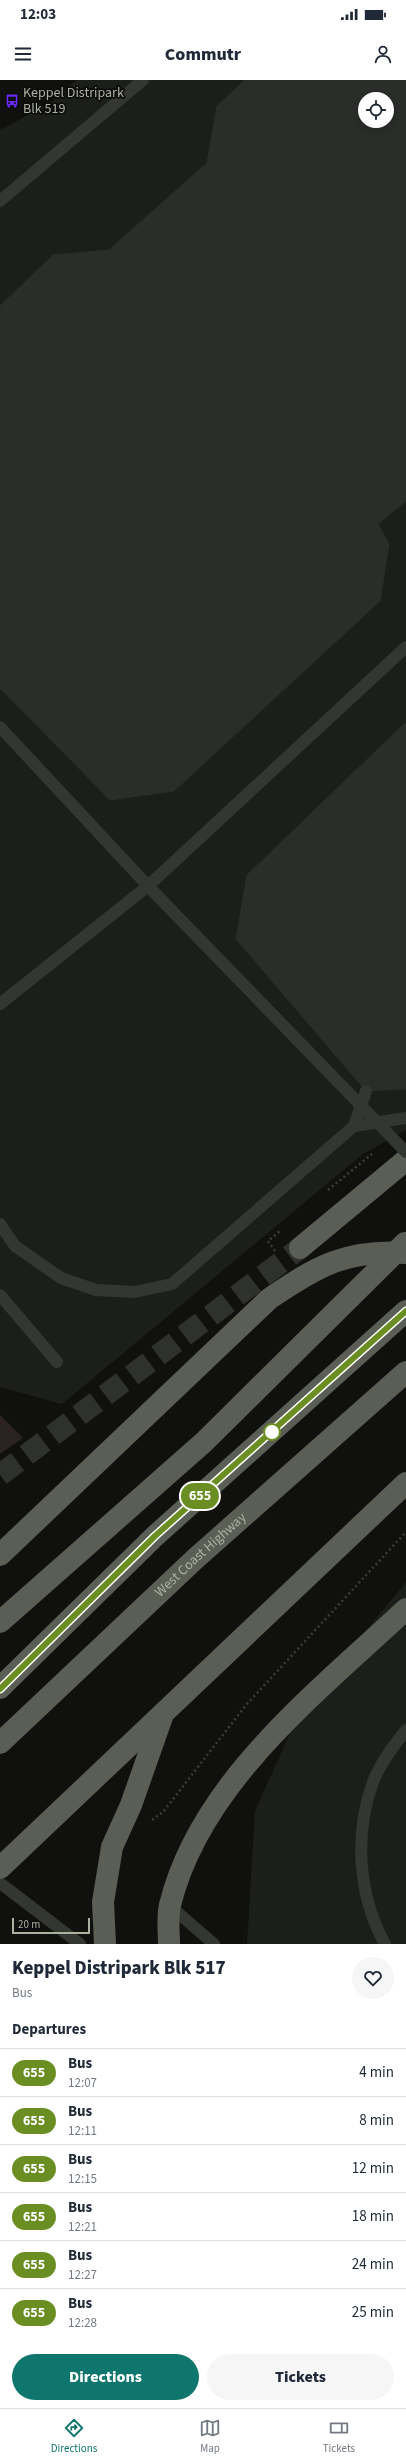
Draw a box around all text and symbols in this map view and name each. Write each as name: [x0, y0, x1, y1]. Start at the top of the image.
text: 12:03: [20, 4, 56, 25]
text: Commutr: [165, 42, 241, 67]
icon: menu: [12, 43, 34, 65]
icon: person: [372, 43, 394, 65]
place label: Keppel Distripark Blk 519: [23, 83, 124, 119]
map controls: [358, 92, 394, 128]
button: locate: [358, 92, 394, 128]
bus stop icon: Keppel Distripark Blk 519: [4, 93, 20, 109]
unlabelled marker: [263, 1423, 281, 1441]
line badge: 655: [177, 1483, 223, 1509]
text: 655: [189, 1486, 211, 1506]
street label: West Coast Highway: [150, 1508, 251, 1602]
scale bar: [12, 1916, 90, 1935]
text: 20 m: [18, 1917, 40, 1932]
text: Keppel Distripark Blk 517: [12, 1955, 226, 1982]
button: heart: [352, 1957, 394, 1999]
text: Bus: [12, 1984, 32, 2002]
text: Departures: [12, 2019, 86, 2040]
text: Bus: [68, 2053, 92, 2074]
text: 4 min: [359, 2062, 394, 2083]
text: 655: [23, 2063, 45, 2083]
text: 12:07: [68, 2074, 97, 2092]
text: Bus: [68, 2101, 92, 2122]
text: 8 min: [359, 2110, 394, 2131]
text: 655: [23, 2111, 45, 2131]
text: 12:11: [68, 2122, 97, 2140]
text: Bus: [68, 2149, 92, 2170]
text: 12 min: [352, 2158, 394, 2179]
text: 655: [23, 2159, 45, 2179]
text: 12:15: [68, 2170, 97, 2188]
text: Bus: [68, 2197, 92, 2218]
text: 18 min: [352, 2206, 394, 2227]
text: 655: [23, 2207, 45, 2227]
text: 12:21: [68, 2218, 97, 2236]
text: Bus: [68, 2245, 92, 2266]
text: 24 min: [352, 2254, 394, 2275]
text: 655: [23, 2255, 45, 2275]
text: 12:27: [68, 2266, 97, 2284]
text: Bus: [68, 2293, 92, 2314]
text: 25 min: [352, 2302, 394, 2323]
text: 655: [23, 2303, 45, 2323]
text: 12:28: [68, 2314, 97, 2332]
button: Directions: [12, 2354, 199, 2400]
button: Tickets: [207, 2354, 394, 2400]
tab: Directions: [51, 2417, 97, 2456]
tab: Map: [199, 2417, 221, 2456]
tab: Tickets: [323, 2417, 355, 2456]

